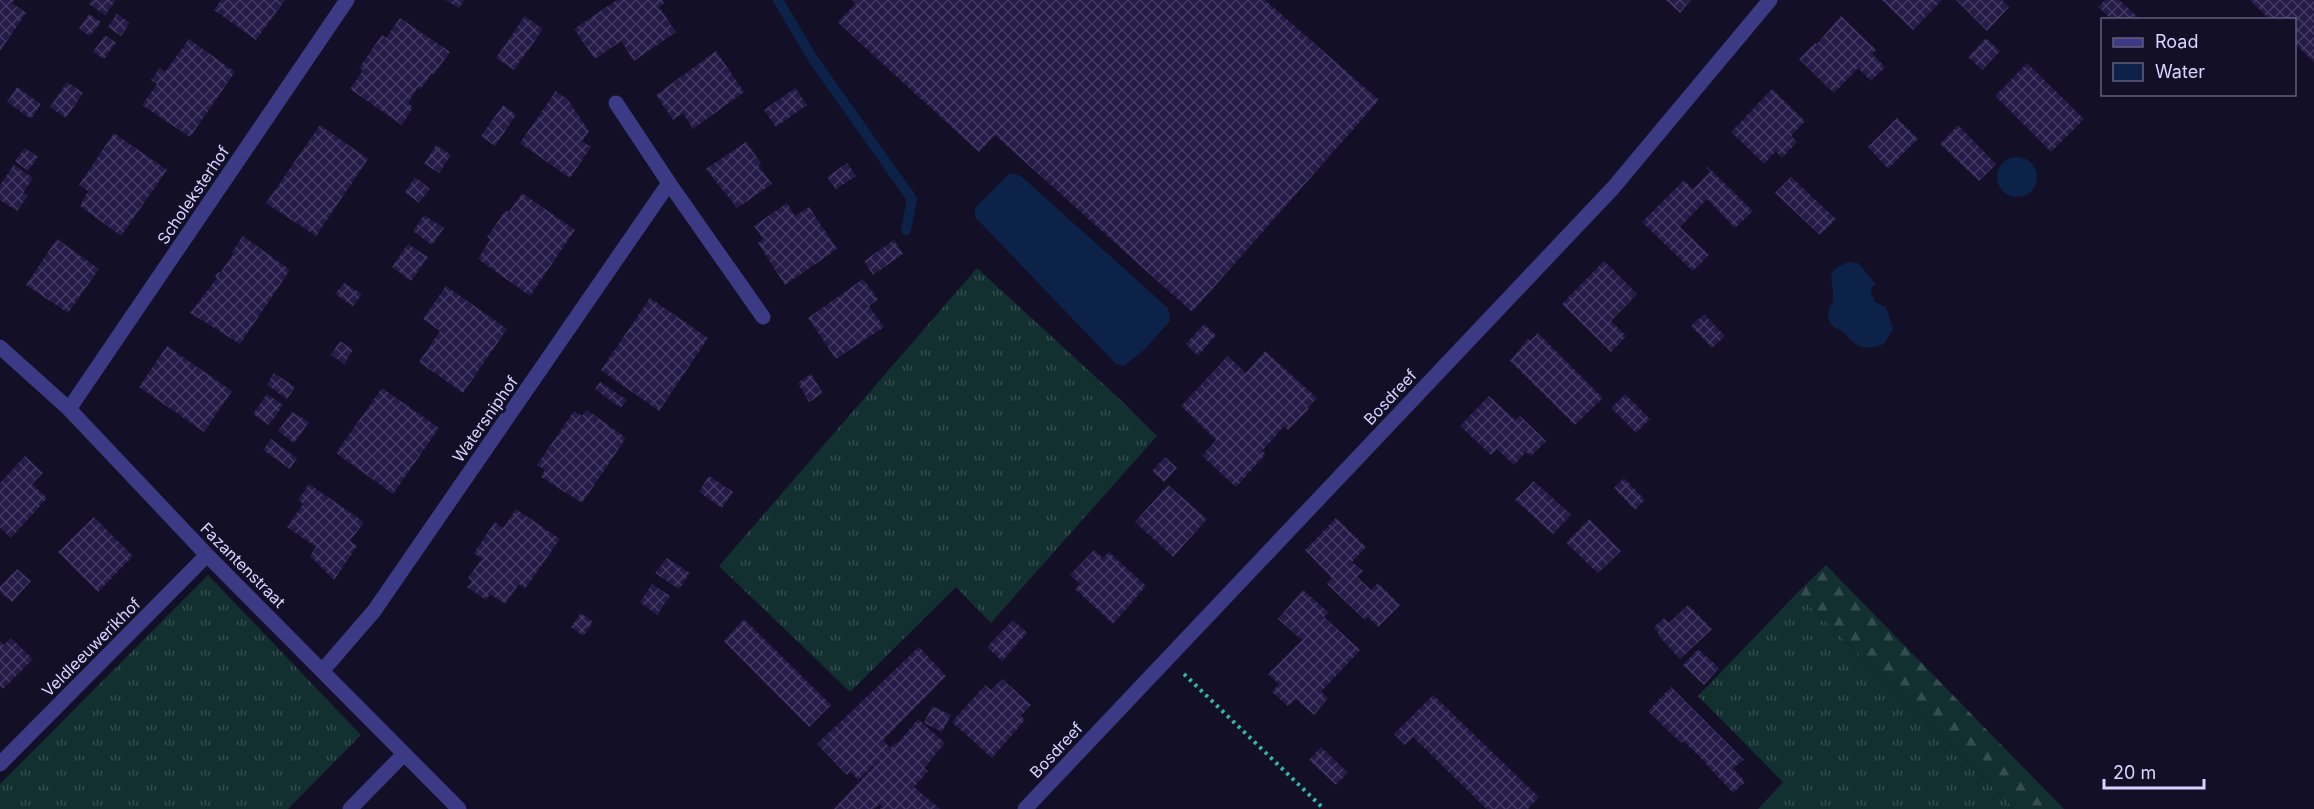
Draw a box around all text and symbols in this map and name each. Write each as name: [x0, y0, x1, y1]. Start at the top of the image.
legend: [2101, 18, 2296, 96]
text: Road: [2155, 31, 2198, 52]
text: Water: [2155, 61, 2205, 82]
street label: Scholeksterhof: [153, 142, 233, 248]
street label: Bosdreef: [1359, 365, 1421, 429]
street label: Watersniphof: [448, 372, 522, 466]
street label: Fazantenstraat: [196, 518, 290, 612]
street label: Veldleeuwerikhof: [38, 593, 145, 700]
street label: Bosdreef: [1025, 718, 1087, 782]
scale bar: [2104, 752, 2204, 790]
text: 20 m: [2113, 762, 2156, 783]

